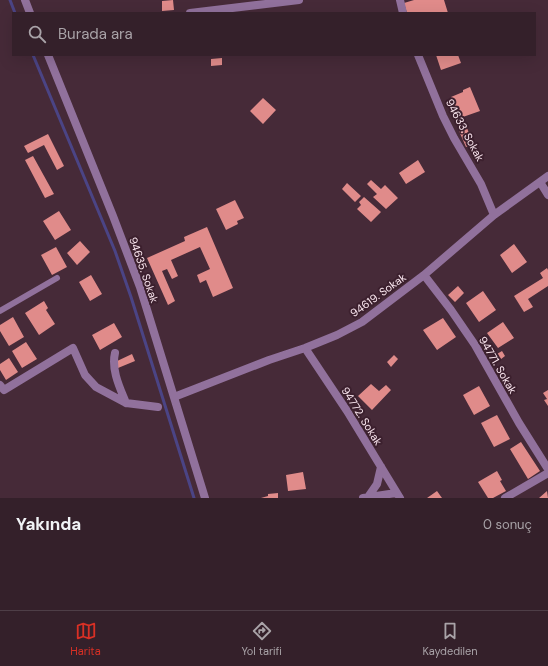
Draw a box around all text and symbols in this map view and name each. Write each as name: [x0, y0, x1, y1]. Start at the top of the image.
search box: [12, 12, 536, 56]
icon: search: [26, 23, 48, 45]
text: Burada ara: [58, 24, 133, 44]
street label: 94633. Sokak: [443, 96, 487, 164]
street label: 94635. Sokak: [126, 235, 162, 305]
street label: 94619. Sokak: [347, 270, 409, 320]
street label: 94771. Sokak: [476, 334, 520, 397]
street label: 94772. Sokak: [338, 384, 386, 448]
text: Yakında: [16, 513, 81, 535]
text: 0 sonuç: [483, 516, 532, 533]
tab: Harita: [70, 620, 101, 658]
tab: Yol tarifi: [241, 620, 282, 658]
tab: Kaydedilen: [422, 620, 478, 658]

